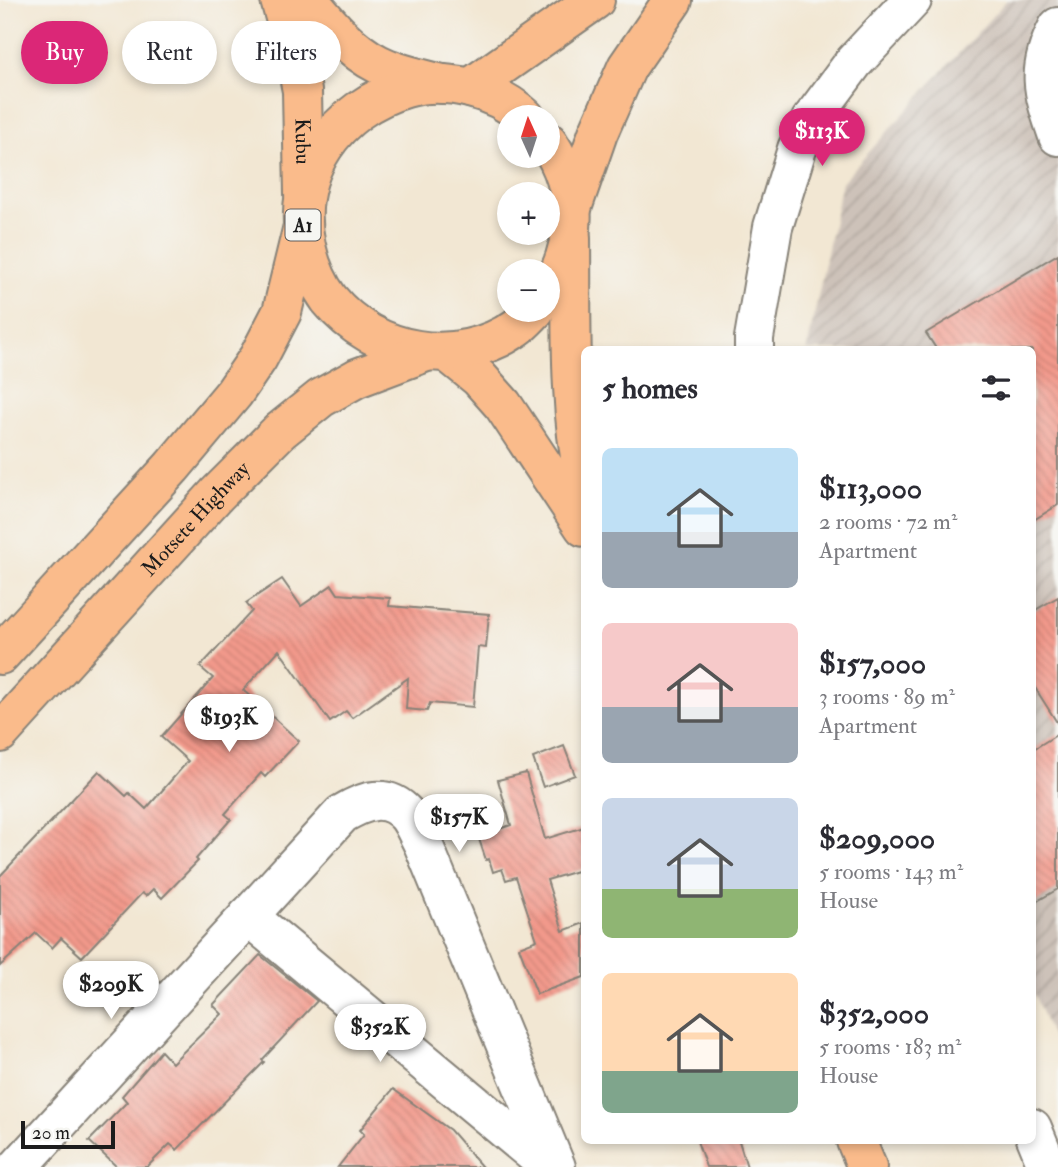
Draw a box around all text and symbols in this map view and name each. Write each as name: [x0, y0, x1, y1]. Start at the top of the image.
chip: Buy: [21, 21, 108, 84]
chip: Rent: [122, 21, 217, 84]
chip: Filters: [231, 21, 341, 84]
north arrow: [497, 105, 560, 168]
map controls: [497, 105, 560, 322]
pin: $113K: [773, 108, 871, 168]
text: $113K: [795, 116, 849, 145]
street label: Kubu: [289, 118, 316, 165]
button: +: [497, 182, 560, 245]
road number: A1: [286, 210, 320, 241]
button: −: [497, 259, 560, 322]
icon: filters: [977, 369, 1015, 407]
text: 5 homes: [602, 370, 698, 407]
street label: Motsete Highway: [136, 455, 256, 582]
text: $113,000: [819, 470, 922, 507]
icon: home: [658, 476, 742, 560]
text: 2 rooms · 72 m²: [819, 507, 957, 536]
text: Apartment: [819, 536, 917, 565]
text: $157,000: [819, 645, 926, 682]
icon: home: [658, 651, 742, 735]
text: 3 rooms · 89 m²: [819, 682, 955, 711]
pin: $193K: [180, 694, 278, 754]
text: $193K: [200, 702, 258, 731]
text: Apartment: [819, 711, 917, 740]
pin: $157K: [410, 794, 508, 854]
text: $157K: [430, 802, 488, 831]
text: $209,000: [819, 820, 935, 857]
icon: home: [658, 826, 742, 910]
text: 5 rooms · 143 m²: [819, 857, 963, 886]
text: House: [819, 886, 878, 915]
pin: $209K: [62, 962, 160, 1021]
text: $209K: [79, 969, 143, 998]
text: $352,000: [819, 995, 929, 1032]
icon: home: [658, 1001, 742, 1085]
pin: $352K: [331, 1004, 429, 1064]
text: $352K: [350, 1012, 410, 1041]
text: 5 rooms · 183 m²: [819, 1032, 962, 1061]
text: House: [819, 1061, 878, 1090]
scale bar: [21, 1118, 116, 1150]
text: 20 m: [32, 1121, 70, 1145]

